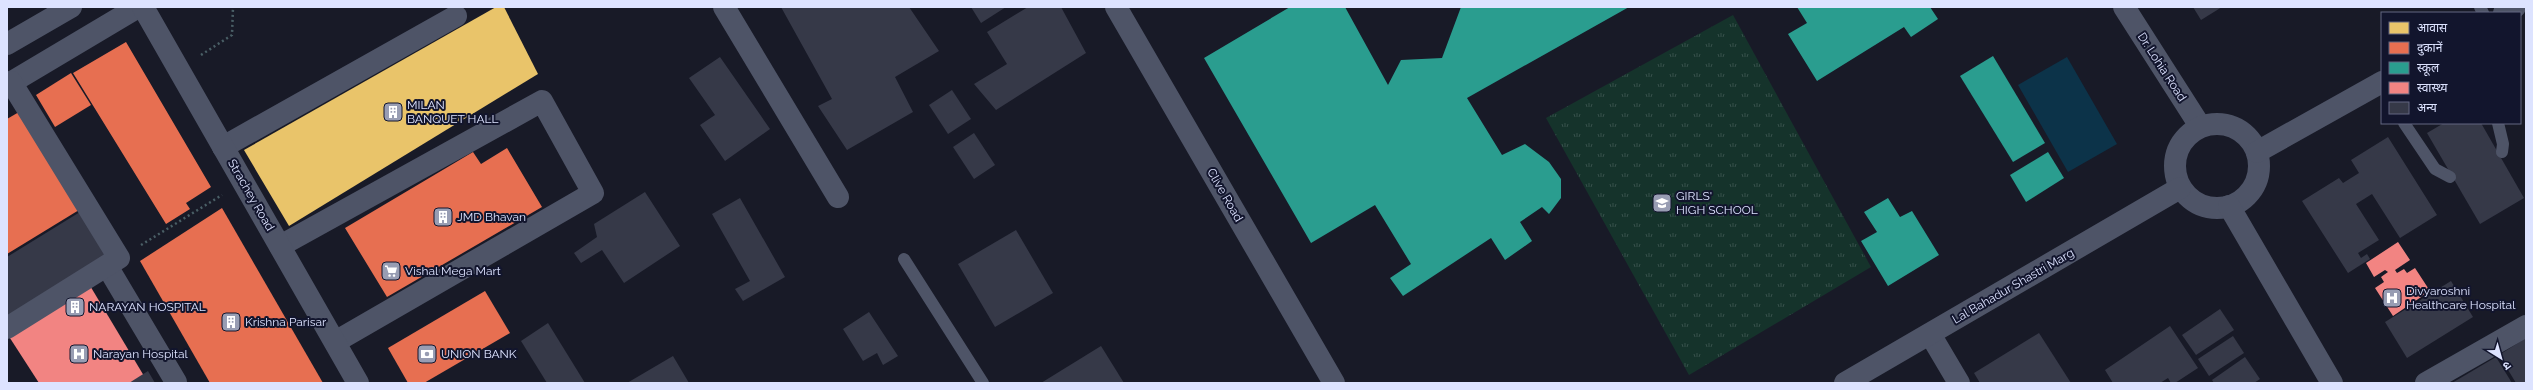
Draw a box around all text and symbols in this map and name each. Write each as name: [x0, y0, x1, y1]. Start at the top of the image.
legend: [2381, 12, 2521, 124]
text: आवास: [2417, 21, 2448, 35]
street label: Dr. Lohia Road: [2135, 30, 2189, 104]
text: दुकानें: [2417, 41, 2443, 56]
text: स्कूल: [2417, 61, 2440, 76]
text: स्वास्थ्य: [2417, 81, 2449, 95]
place label: MILAN BANQUET HALL: [407, 98, 499, 126]
building icon: MILAN BANQUET HALL: [382, 101, 404, 123]
text: अन्य: [2417, 101, 2438, 115]
street label: Strachey Road: [225, 157, 277, 233]
street label: Clive Road: [1204, 166, 1246, 224]
place label: GIRLS' HIGH SCHOOL: [1676, 189, 1758, 217]
school or university icon: GIRLS' HIGH SCHOOL: [1651, 192, 1673, 214]
building icon: JMD Bhavan: [432, 206, 454, 228]
place label: JMD Bhavan: [457, 210, 526, 224]
street label: Lal Bahadur Shastri Marg: [1950, 245, 2076, 327]
supermarket icon: Vishal Mega Mart: [380, 260, 402, 282]
place label: Vishal Mega Mart: [405, 264, 501, 278]
place label: Divyaroshni Healthcare Hospital: [2406, 284, 2516, 312]
hospital icon: Divyaroshni Healthcare Hospital: [2381, 287, 2403, 309]
building icon: NARAYAN HOSPITAL: [64, 296, 86, 318]
place label: NARAYAN HOSPITAL: [89, 300, 206, 314]
building icon: Krishna Parisar: [220, 311, 242, 333]
place label: Krishna Parisar: [245, 315, 327, 329]
north arrow: [2481, 338, 2521, 378]
hospital icon: Narayan Hospital: [68, 343, 90, 365]
bank icon: UNION BANK: [416, 343, 438, 365]
place label: Narayan Hospital: [93, 347, 188, 361]
place label: UNION BANK: [441, 347, 517, 361]
text: उ: [2500, 358, 2513, 373]

